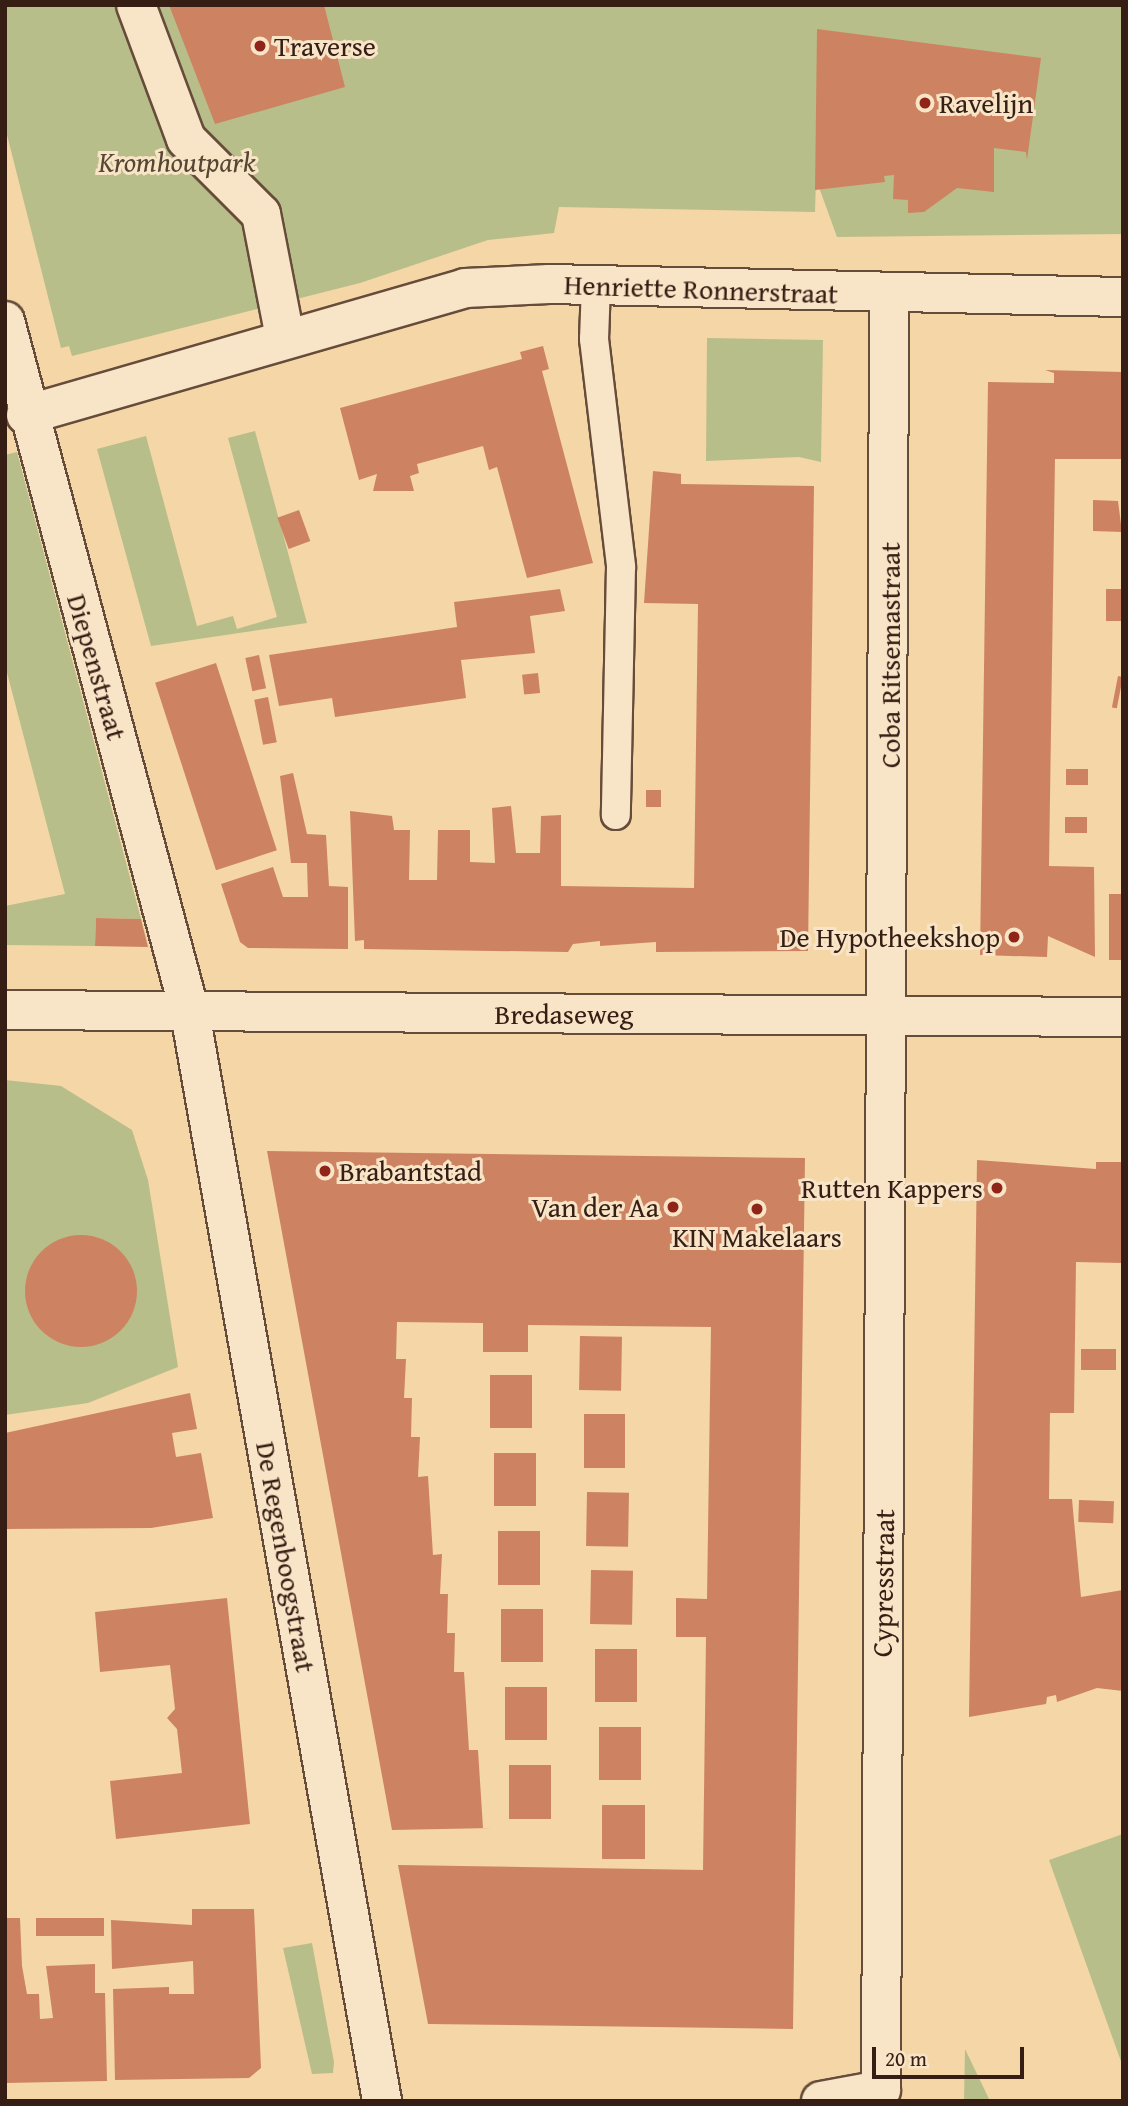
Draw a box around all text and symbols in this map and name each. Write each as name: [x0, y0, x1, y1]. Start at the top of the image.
place label: Traverse: [274, 29, 376, 63]
marker: Traverse: [252, 38, 268, 54]
place label: Ravelijn: [939, 86, 1033, 120]
marker: Ravelijn: [917, 95, 933, 111]
park label: Kromhoutpark: [98, 145, 256, 179]
street label: Henriette Ronnerstraat: [563, 267, 839, 311]
street label: Coba Ritsemastraat: [873, 542, 907, 768]
street label: Diepenstraat: [60, 590, 134, 744]
place label: De Hypotheekshop: [779, 920, 1000, 954]
marker: De Hypotheekshop: [1006, 929, 1022, 945]
street label: Bredaseweg: [495, 997, 633, 1031]
place label: Brabantstad: [339, 1154, 482, 1188]
marker: Brabantstad: [317, 1163, 333, 1179]
place label: Rutten Kappers: [801, 1171, 983, 1205]
marker: Rutten Kappers: [989, 1180, 1005, 1196]
place label: Van der Aa: [531, 1190, 659, 1224]
marker: Van der Aa: [665, 1199, 681, 1215]
marker: KIN Makelaars: [749, 1201, 765, 1217]
place label: KIN Makelaars: [672, 1220, 842, 1254]
street label: De Regenboogstraat: [249, 1439, 323, 1675]
street label: Cypresstraat: [865, 1509, 901, 1657]
scale bar: [876, 2032, 1028, 2076]
text: 20 m: [885, 2043, 927, 2074]

